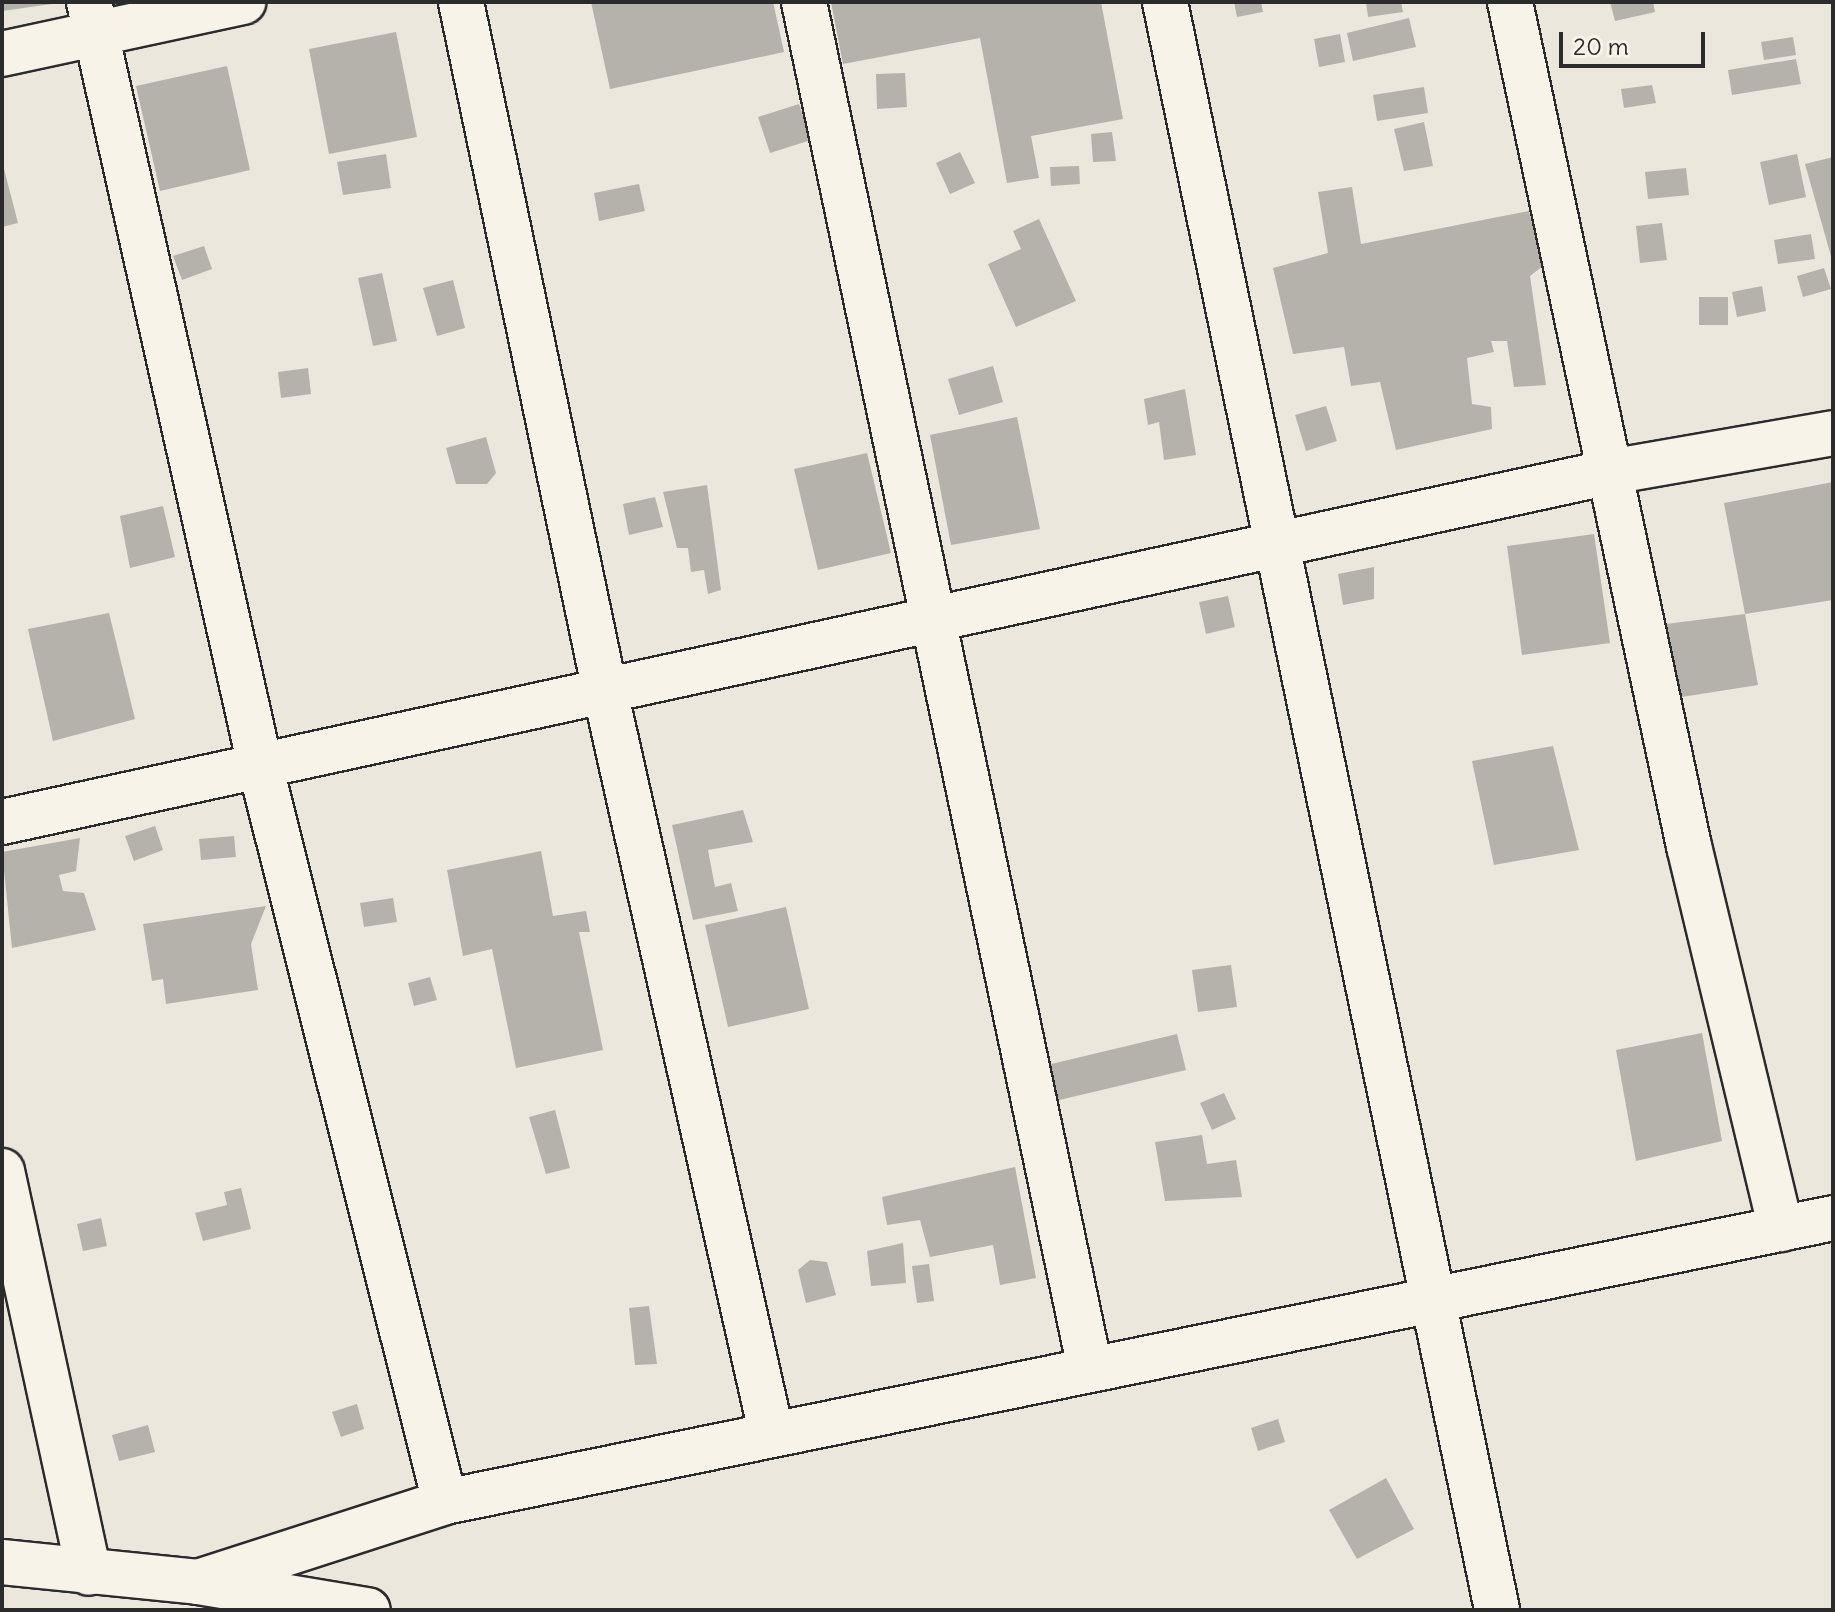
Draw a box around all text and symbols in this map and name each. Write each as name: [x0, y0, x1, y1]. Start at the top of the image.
scale bar: [1563, 16, 1709, 66]
text: 20 m: [1573, 31, 1629, 61]

